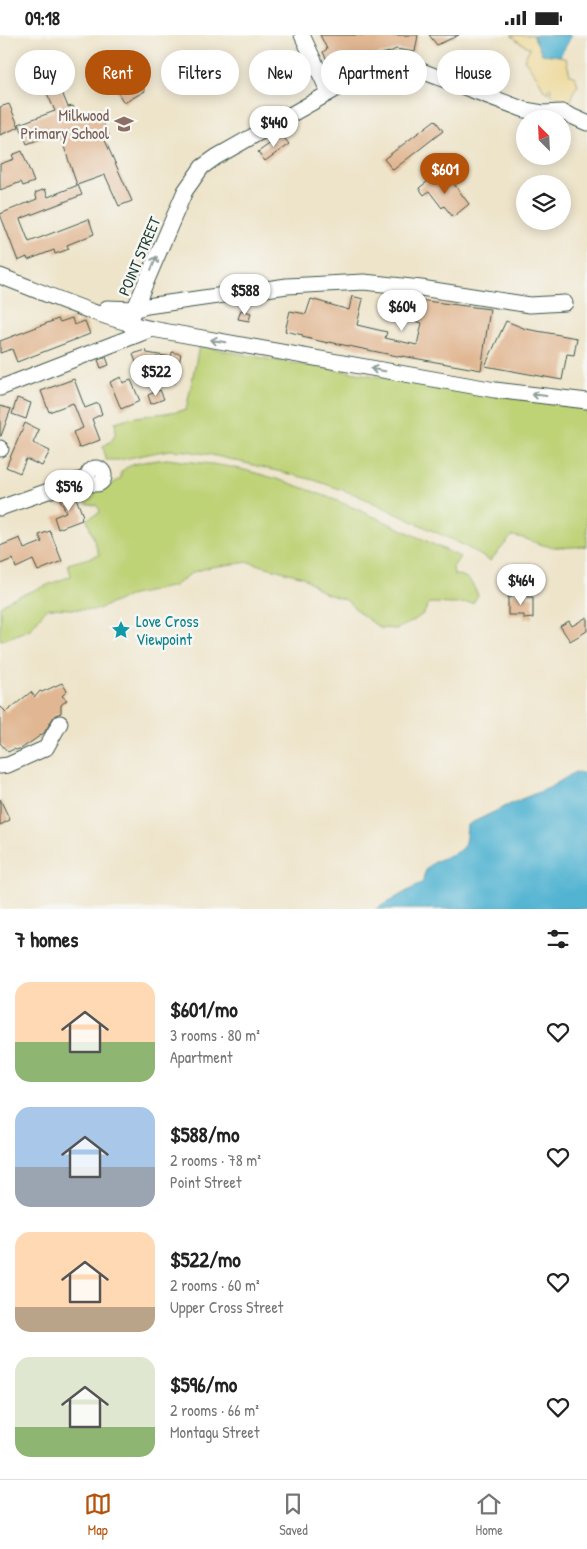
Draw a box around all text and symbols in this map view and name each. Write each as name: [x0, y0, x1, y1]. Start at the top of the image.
text: 09:18: [25, 5, 60, 31]
chip: Buy: [15, 50, 75, 95]
chip: Rent: [85, 50, 151, 95]
chip: Filters: [161, 50, 239, 95]
chip: New: [249, 50, 311, 95]
chip: Apartment: [321, 50, 427, 95]
chip: House: [437, 50, 510, 95]
place label: Milkwood Primary School: [20, 104, 110, 144]
pin: $440: [244, 105, 304, 148]
north arrow: [516, 110, 571, 165]
map controls: [516, 110, 571, 230]
text: $440: [260, 111, 288, 133]
school or university icon: Milkwood Primary School: [113, 113, 135, 135]
pin: $601: [415, 153, 475, 195]
text: $601: [431, 158, 459, 180]
button: layers: [516, 175, 571, 230]
street label: POINT STREET: [113, 213, 166, 299]
one-way arrow: [150, 256, 160, 271]
pin: $588: [215, 273, 275, 316]
text: $588: [231, 279, 259, 301]
pin: $604: [372, 289, 432, 332]
text: $604: [388, 295, 416, 317]
one-way arrow: [211, 336, 227, 346]
pin: $522: [126, 355, 186, 397]
text: $522: [141, 360, 171, 382]
one-way arrow: [371, 364, 387, 374]
one-way arrow: [531, 390, 547, 400]
pin: $596: [39, 469, 99, 512]
text: $596: [55, 475, 83, 497]
pin: $464: [491, 563, 551, 606]
text: $464: [508, 569, 534, 591]
place label: Love Cross Viewpoint: [136, 610, 199, 650]
place icon: Love Cross Viewpoint: [110, 619, 132, 641]
text: 7 homes: [15, 925, 78, 954]
icon: filters: [544, 925, 572, 953]
text: $601/mo: [170, 995, 238, 1024]
icon: home: [55, 1002, 115, 1062]
icon: heart: [544, 1018, 572, 1046]
text: 3 rooms · 80 m²: [170, 1024, 260, 1046]
text: Apartment: [170, 1046, 233, 1068]
text: $588/mo: [170, 1120, 239, 1149]
icon: home: [55, 1127, 115, 1187]
icon: heart: [544, 1143, 572, 1171]
text: 2 rooms · 78 m²: [170, 1149, 261, 1171]
text: Point Street: [170, 1171, 241, 1193]
text: $522/mo: [170, 1245, 241, 1274]
icon: home: [55, 1252, 115, 1312]
icon: heart: [544, 1268, 572, 1296]
text: 2 rooms · 60 m²: [170, 1274, 260, 1296]
text: Upper Cross Street: [170, 1296, 283, 1318]
text: $596/mo: [170, 1370, 237, 1399]
icon: home: [55, 1377, 115, 1437]
icon: heart: [544, 1393, 572, 1421]
text: 2 rooms · 66 m²: [170, 1399, 259, 1421]
text: Montagu Street: [170, 1421, 259, 1443]
tab: Map: [84, 1490, 112, 1539]
tab: Saved: [279, 1490, 308, 1539]
tab: Home: [475, 1490, 503, 1539]

